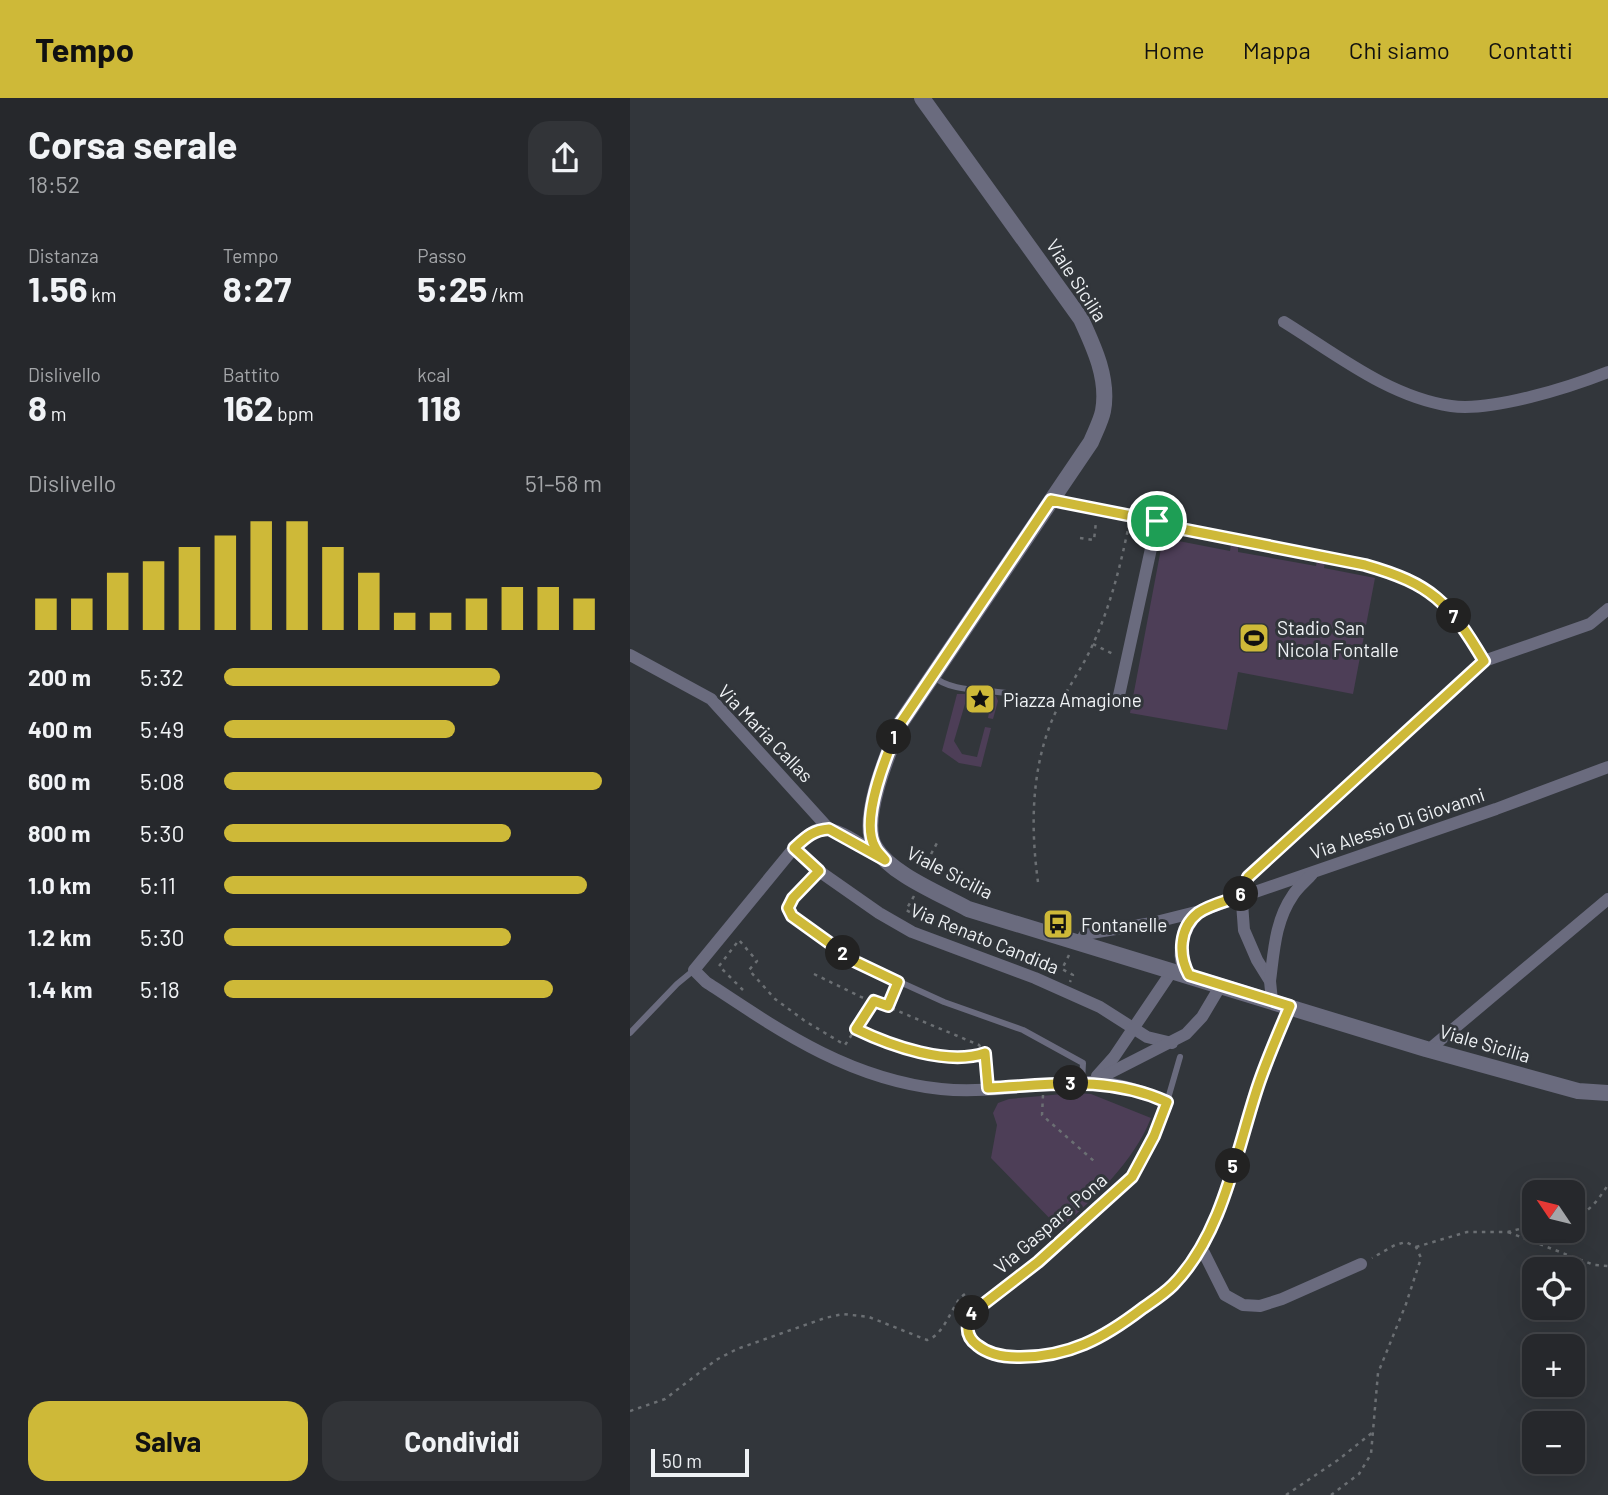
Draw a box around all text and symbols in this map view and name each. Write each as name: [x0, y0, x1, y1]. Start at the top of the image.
text: Tempo: [35, 29, 134, 69]
text: Home: [1143, 35, 1205, 64]
text: Mappa: [1243, 35, 1311, 64]
text: Chi siamo: [1349, 35, 1450, 64]
text: Contatti: [1488, 35, 1573, 64]
text: Corsa serale: [28, 121, 237, 167]
button: share: [528, 121, 602, 195]
text: 18:52: [28, 170, 80, 198]
street label: Viale Sicilia: [1042, 234, 1112, 326]
text: Distanza: [28, 244, 99, 267]
text: Tempo: [223, 244, 279, 267]
text: Passo: [417, 244, 467, 267]
text: 1.56: [28, 267, 88, 309]
text: 8:27: [223, 267, 291, 309]
text: 5:25: [417, 267, 487, 309]
text: km: [88, 283, 117, 306]
text: /km: [487, 283, 524, 306]
text: Dislivello: [28, 363, 101, 386]
text: Battito: [223, 363, 280, 386]
text: kcal: [417, 363, 450, 386]
text: 8: [28, 386, 47, 428]
text: 162: [223, 386, 273, 428]
text: 118: [417, 386, 461, 428]
text: m: [47, 402, 66, 425]
text: bpm: [273, 402, 314, 425]
text: Dislivello: [28, 469, 116, 497]
text: 51–58 m: [525, 469, 602, 497]
pin: [1127, 491, 1187, 551]
icon: arrive: [1138, 502, 1176, 540]
pin: 7: [1436, 598, 1472, 634]
text: 7: [1449, 604, 1458, 627]
place label: Stadio San Nicola Fontalle: [1277, 616, 1399, 661]
sports icon: Stadio San Nicola Fontalle: [1237, 621, 1271, 655]
text: 200 m: [28, 663, 91, 691]
text: 5:32: [140, 663, 184, 691]
street label: Via Maria Callas: [714, 679, 818, 787]
place icon: Piazza Amagione: [963, 682, 997, 716]
place label: Piazza Amagione: [1003, 688, 1142, 711]
text: 400 m: [28, 715, 92, 743]
text: 5:49: [140, 715, 184, 743]
pin: 1: [876, 720, 912, 754]
text: 1: [890, 725, 897, 748]
text: 600 m: [28, 767, 90, 795]
text: 5:08: [140, 767, 185, 795]
street label: Via Alessio Di Giovanni: [1307, 782, 1487, 864]
text: 800 m: [28, 819, 90, 847]
text: 5:30: [140, 819, 184, 847]
street label: Viale Sicilia: [903, 840, 997, 904]
text: 1.0 km: [28, 871, 91, 899]
text: 5:11: [140, 871, 176, 899]
pin: 6: [1224, 876, 1258, 912]
text: 6: [1235, 882, 1246, 905]
street label: Via Renato Candida: [907, 898, 1063, 978]
bus stop icon: Fontanelle: [1041, 907, 1075, 941]
place label: Fontanelle: [1081, 913, 1167, 936]
text: 1.2 km: [28, 923, 91, 951]
text: 5:30: [140, 923, 184, 951]
pin: 2: [826, 936, 860, 970]
text: 2: [837, 941, 848, 964]
text: 1.4 km: [28, 975, 92, 1003]
text: 5:18: [140, 975, 180, 1003]
street label: Viale Sicilia: [1437, 1019, 1533, 1067]
pin: 3: [1054, 1066, 1088, 1100]
text: 3: [1065, 1071, 1076, 1094]
pin: 5: [1216, 1148, 1250, 1184]
text: 5: [1227, 1154, 1238, 1177]
street label: Via Gaspare Pona: [989, 1168, 1111, 1278]
north arrow: [1522, 1180, 1586, 1242]
map controls: [1522, 1180, 1585, 1474]
button: locate: [1522, 1257, 1585, 1320]
pin: 4: [954, 1296, 990, 1330]
text: 4: [966, 1301, 977, 1324]
button: +: [1522, 1334, 1585, 1397]
button: Salva: [28, 1401, 308, 1481]
button: Condividi: [322, 1401, 602, 1481]
button: −: [1522, 1411, 1585, 1474]
scale bar: [651, 1446, 749, 1478]
text: 50 m: [662, 1449, 702, 1472]

